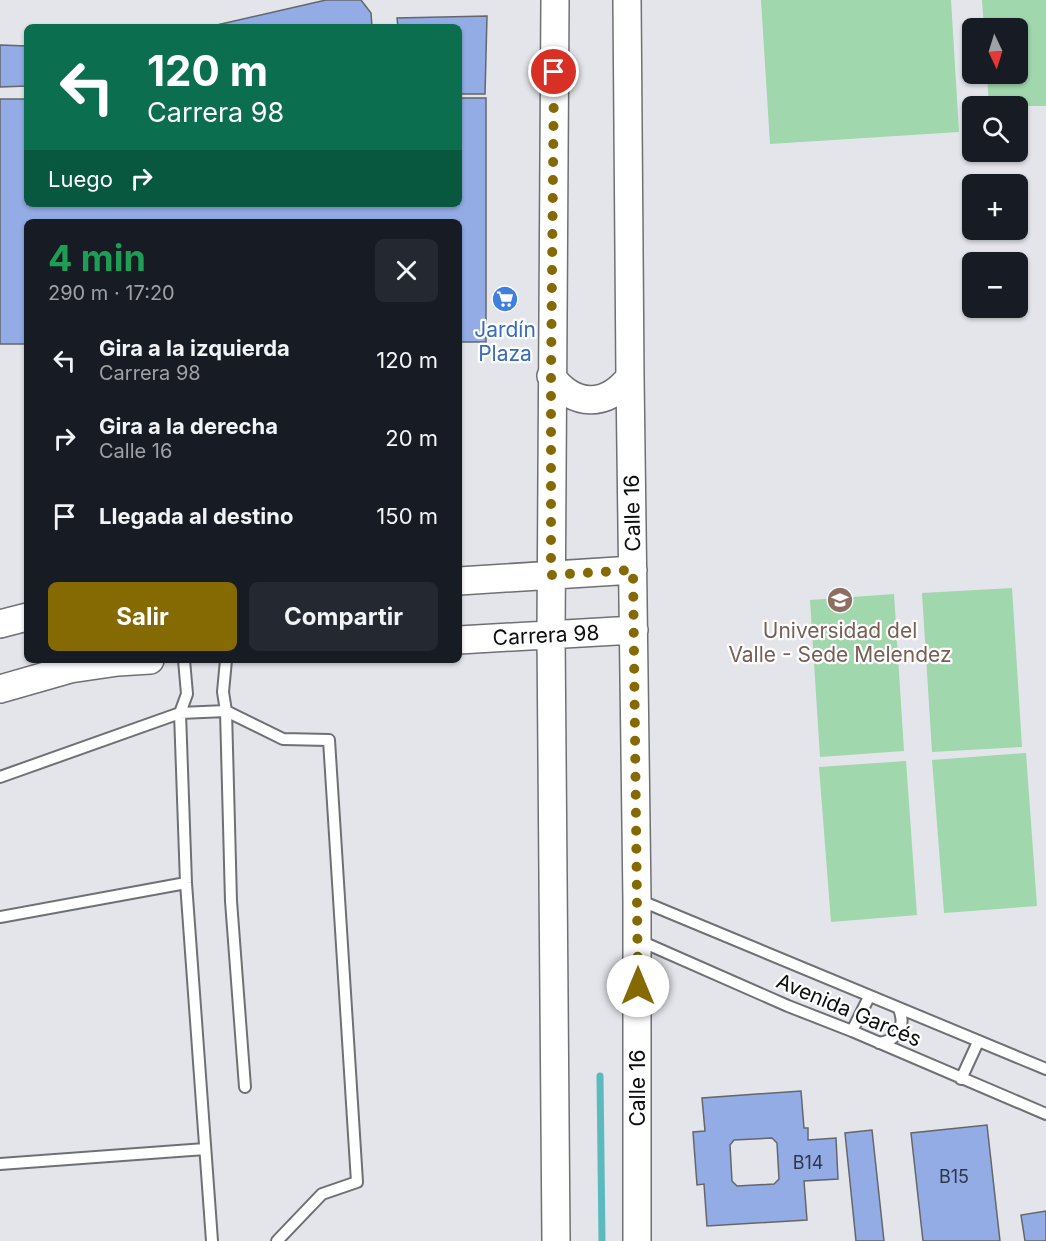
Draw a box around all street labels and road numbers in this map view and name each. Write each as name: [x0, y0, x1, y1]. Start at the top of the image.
street label: Calle 16: [619, 474, 645, 552]
street label: Carrera 98: [492, 620, 600, 650]
street label: Avenida Garcés: [773, 968, 925, 1052]
street label: Calle 16: [625, 1049, 650, 1127]

